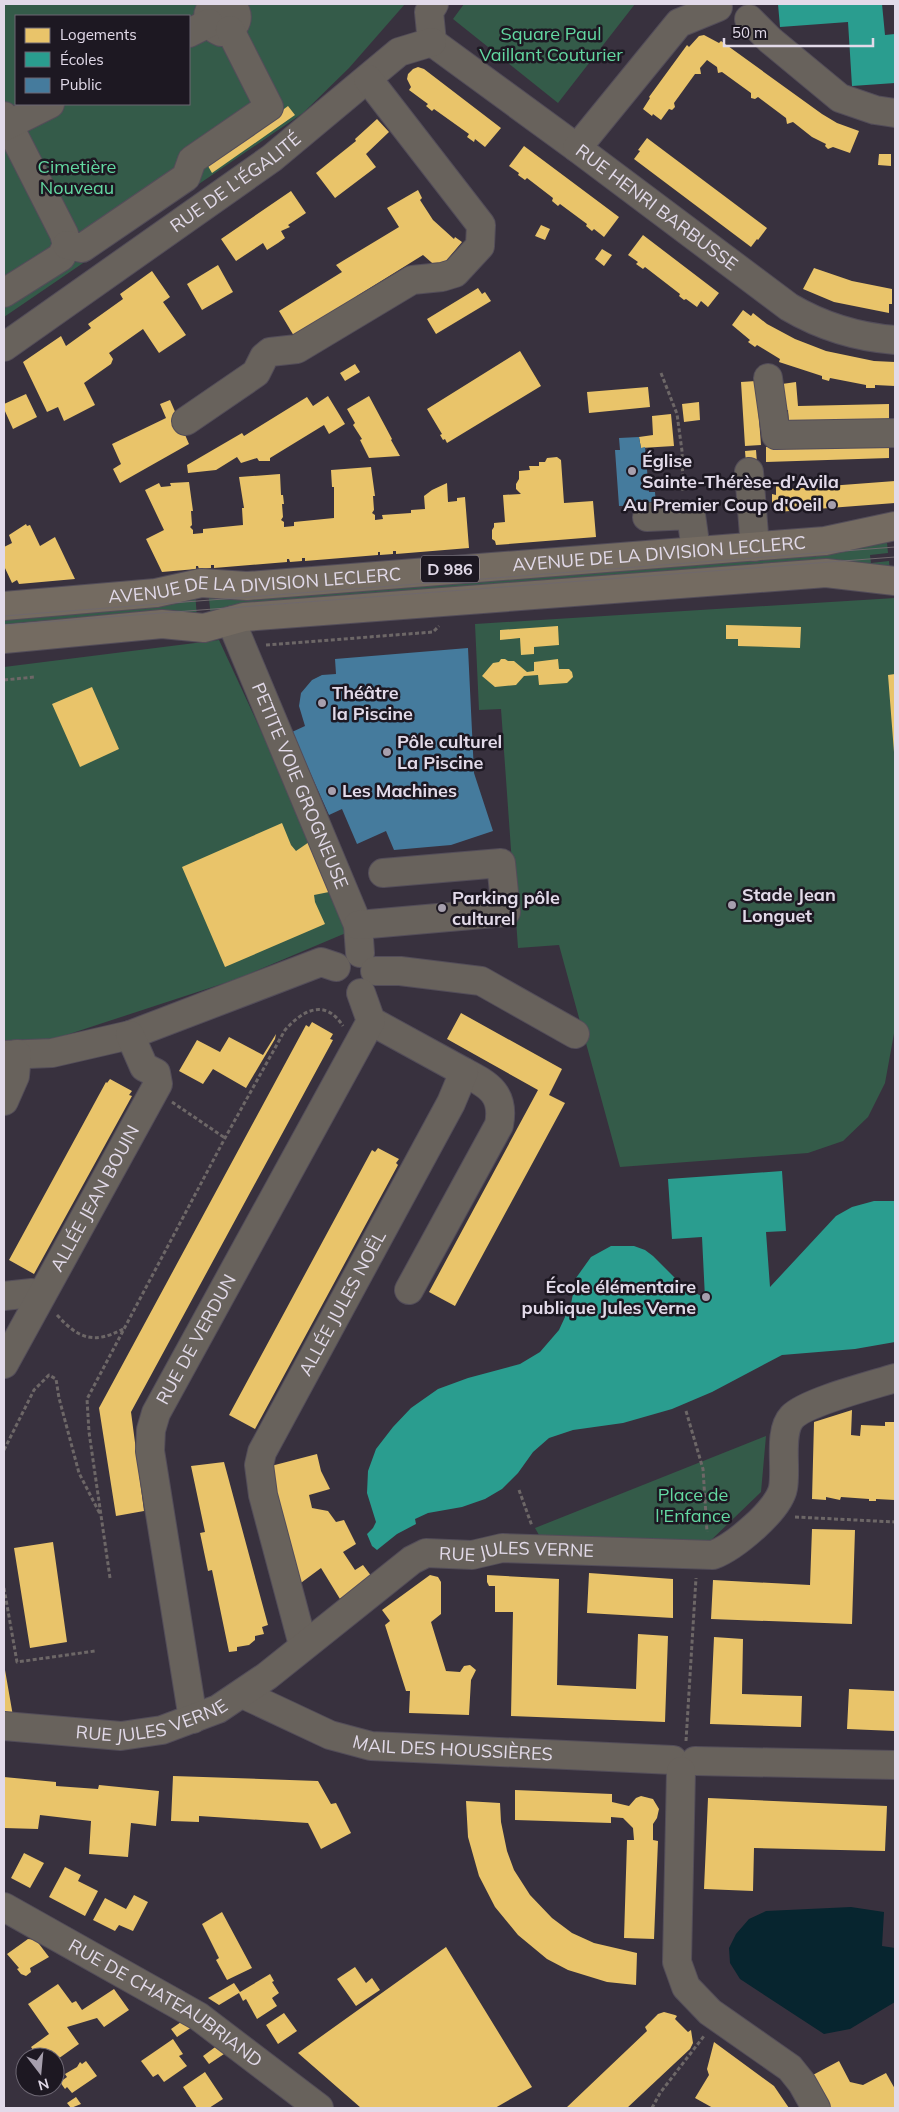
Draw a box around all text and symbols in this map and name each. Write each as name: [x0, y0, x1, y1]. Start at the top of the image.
legend: [15, 15, 190, 105]
scale bar: [724, 15, 873, 47]
park label: Square Paul Vaillant Couturier: [479, 22, 623, 66]
text: 50 m: [732, 23, 767, 42]
text: Logements: [60, 25, 137, 44]
text: Écoles: [60, 50, 104, 69]
text: Public: [60, 75, 102, 94]
street label: RUE DE L'ÉGALITÉ: [165, 127, 305, 237]
street label: RUE HENRI BARBUSSE: [571, 139, 742, 275]
park label: Cimetière Nouveau: [38, 155, 116, 199]
place label: Église Sainte-Thérèse-d'Avila: [642, 449, 839, 493]
marker: Église Sainte-Thérèse-d'Avila: [626, 465, 638, 477]
place label: Au Premier Coup d'Oeil: [623, 493, 822, 516]
marker: Au Premier Coup d'Oeil: [826, 499, 838, 511]
street label: AVENUE DE LA DIVISION LECLERC: [511, 531, 807, 576]
road number: D 986: [421, 556, 479, 582]
street label: AVENUE DE LA DIVISION LECLERC: [107, 562, 402, 608]
street label: PETITE VOIE GROGNEUSE: [247, 679, 354, 892]
place label: Théâtre la Piscine: [332, 681, 413, 725]
marker: Théâtre la Piscine: [316, 697, 328, 709]
place label: Pôle culturel La Piscine: [397, 730, 502, 774]
marker: Pôle culturel La Piscine: [381, 746, 393, 758]
place label: Les Machines: [342, 779, 457, 802]
marker: Les Machines: [326, 785, 338, 797]
place label: Stade Jean Longuet: [742, 883, 836, 927]
place label: Parking pôle culturel: [452, 886, 560, 930]
marker: Stade Jean Longuet: [726, 899, 738, 911]
marker: Parking pôle culturel: [436, 902, 448, 914]
street label: ALLÉE JEAN BOUIN: [45, 1121, 144, 1275]
street label: ALLÉE JULES NOËL: [293, 1226, 391, 1380]
street label: RUE DE VERDUN: [151, 1270, 241, 1409]
place label: École élémentaire publique Jules Verne: [522, 1275, 696, 1319]
marker: École élémentaire publique Jules Verne: [700, 1291, 712, 1303]
park label: Place de l'Enfance: [655, 1483, 731, 1527]
street label: RUE JULES VERNE: [439, 1536, 594, 1566]
street label: RUE JULES VERNE: [75, 1694, 232, 1747]
street label: MAIL DES HOUSSIÈRES: [350, 1730, 553, 1765]
street label: RUE DE CHATEAUBRIAND: [65, 1934, 267, 2072]
north arrow: [15, 2047, 65, 2097]
text: N: [36, 2074, 51, 2095]

